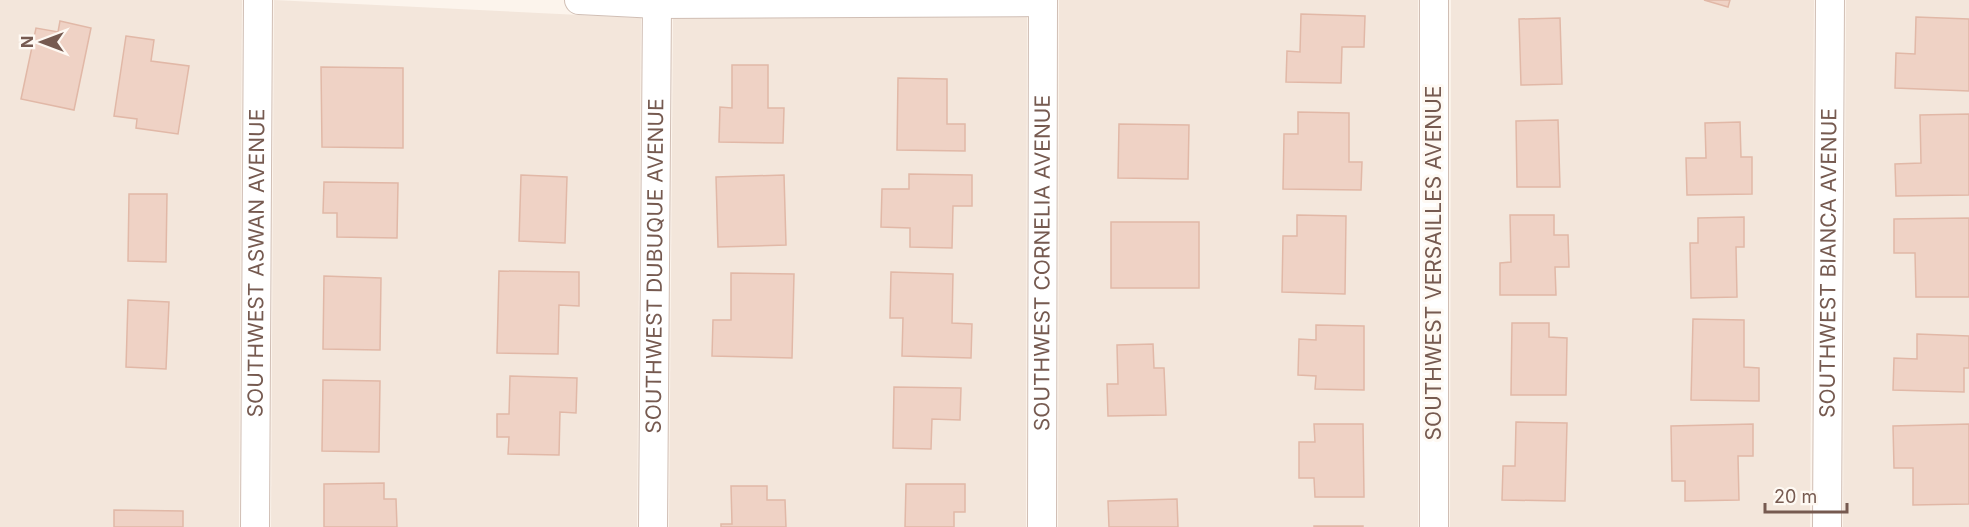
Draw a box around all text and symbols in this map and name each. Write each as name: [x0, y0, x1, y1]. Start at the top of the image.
north arrow: [12, 12, 72, 72]
text: N: [17, 36, 37, 48]
street label: SOUTHWEST VERSAILLES AVENUE: [1421, 86, 1446, 440]
street label: SOUTHWEST CORNELIA AVENUE: [1029, 95, 1055, 431]
street label: SOUTHWEST DUBUQUE AVENUE: [641, 98, 668, 434]
street label: SOUTHWEST BIANCA AVENUE: [1815, 108, 1841, 418]
street label: SOUTHWEST ASWAN AVENUE: [243, 109, 269, 417]
scale bar: [1765, 476, 1848, 514]
text: 20 m: [1774, 486, 1817, 507]

